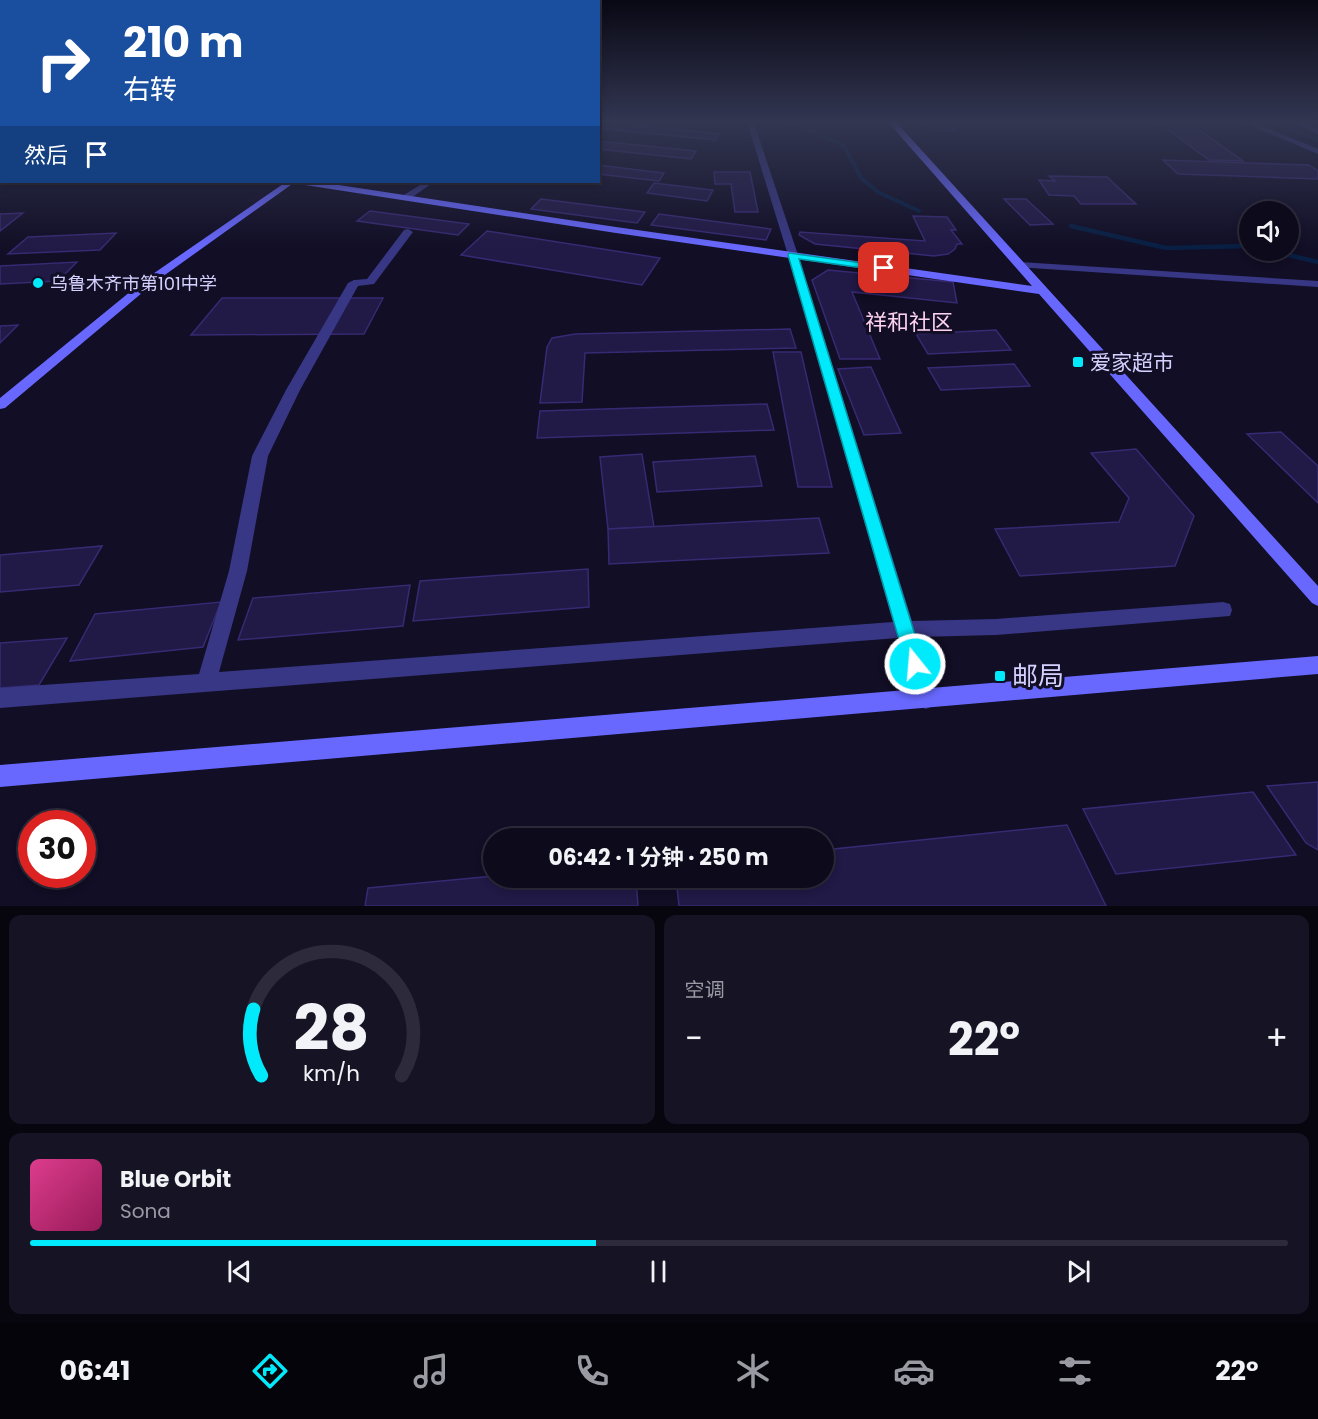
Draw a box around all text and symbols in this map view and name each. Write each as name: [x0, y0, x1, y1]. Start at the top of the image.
text: 210 m: [123, 13, 244, 72]
icon: right: [24, 24, 102, 102]
text: 右转: [123, 71, 177, 108]
icon: arrive: [80, 138, 113, 171]
text: 然后: [24, 140, 68, 171]
map controls: [1239, 201, 1299, 261]
button: sound: [1239, 201, 1299, 261]
pin: [858, 242, 909, 293]
icon: arrive: [867, 251, 900, 284]
place label: 乌鲁木齐市第101中学: [50, 271, 217, 296]
marker: 乌鲁木齐市第101中学: [31, 276, 45, 290]
district label: 祥和社区: [865, 307, 953, 338]
place label: 爱家超市: [1090, 348, 1174, 377]
marker: 爱家超市: [1071, 355, 1085, 369]
position arrow: [883, 632, 947, 696]
place label: 邮局: [1012, 658, 1064, 694]
marker: 邮局: [993, 669, 1007, 683]
speed limit sign: 30: [18, 810, 96, 888]
text: 06:42 · 1 分钟 · 250 m: [549, 842, 768, 873]
text: 空调: [685, 976, 725, 1004]
text: 28: [294, 984, 370, 1072]
text: 22°: [948, 1008, 1020, 1071]
text: −: [685, 1015, 703, 1062]
text: +: [1265, 1015, 1288, 1062]
text: km/h: [303, 1059, 360, 1090]
text: Blue Orbit: [120, 1164, 231, 1195]
text: Sona: [120, 1197, 171, 1225]
icon: previous: [223, 1255, 256, 1288]
icon: pause: [642, 1255, 675, 1288]
icon: next: [1062, 1255, 1095, 1288]
icon: directions: [249, 1350, 291, 1392]
icon: music: [410, 1350, 452, 1392]
icon: phone: [571, 1350, 613, 1392]
icon: climate: [732, 1350, 774, 1392]
icon: car: [893, 1350, 935, 1392]
icon: filters: [1054, 1350, 1096, 1392]
text: 06:41: [59, 1352, 130, 1389]
text: 22°: [1215, 1352, 1259, 1389]

